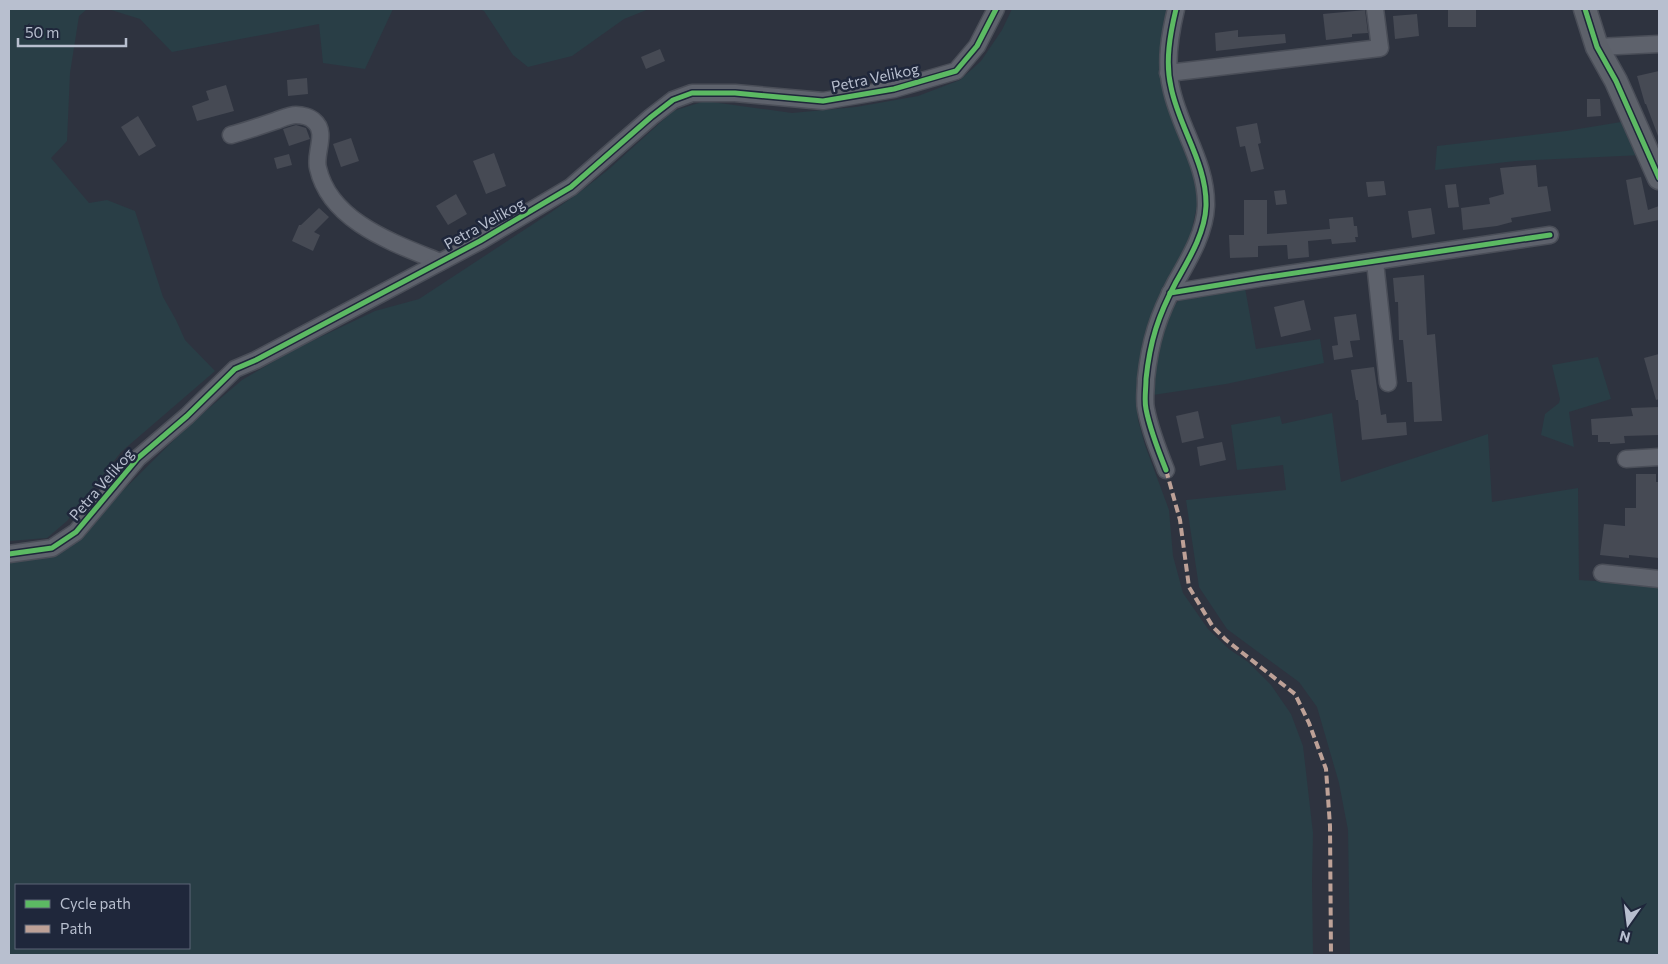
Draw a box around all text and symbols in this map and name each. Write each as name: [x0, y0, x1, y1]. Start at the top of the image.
scale bar: [18, 15, 125, 47]
text: 50 m: [25, 23, 59, 41]
street label: Petra Velikog: [829, 59, 921, 95]
street label: Petra Velikog: [441, 193, 527, 253]
street label: Petra Velikog: [65, 444, 137, 524]
legend: [15, 884, 190, 949]
text: Cycle path: [60, 894, 131, 912]
north arrow: [1603, 899, 1653, 949]
text: Path: [60, 919, 92, 937]
text: N: [1618, 928, 1632, 947]

